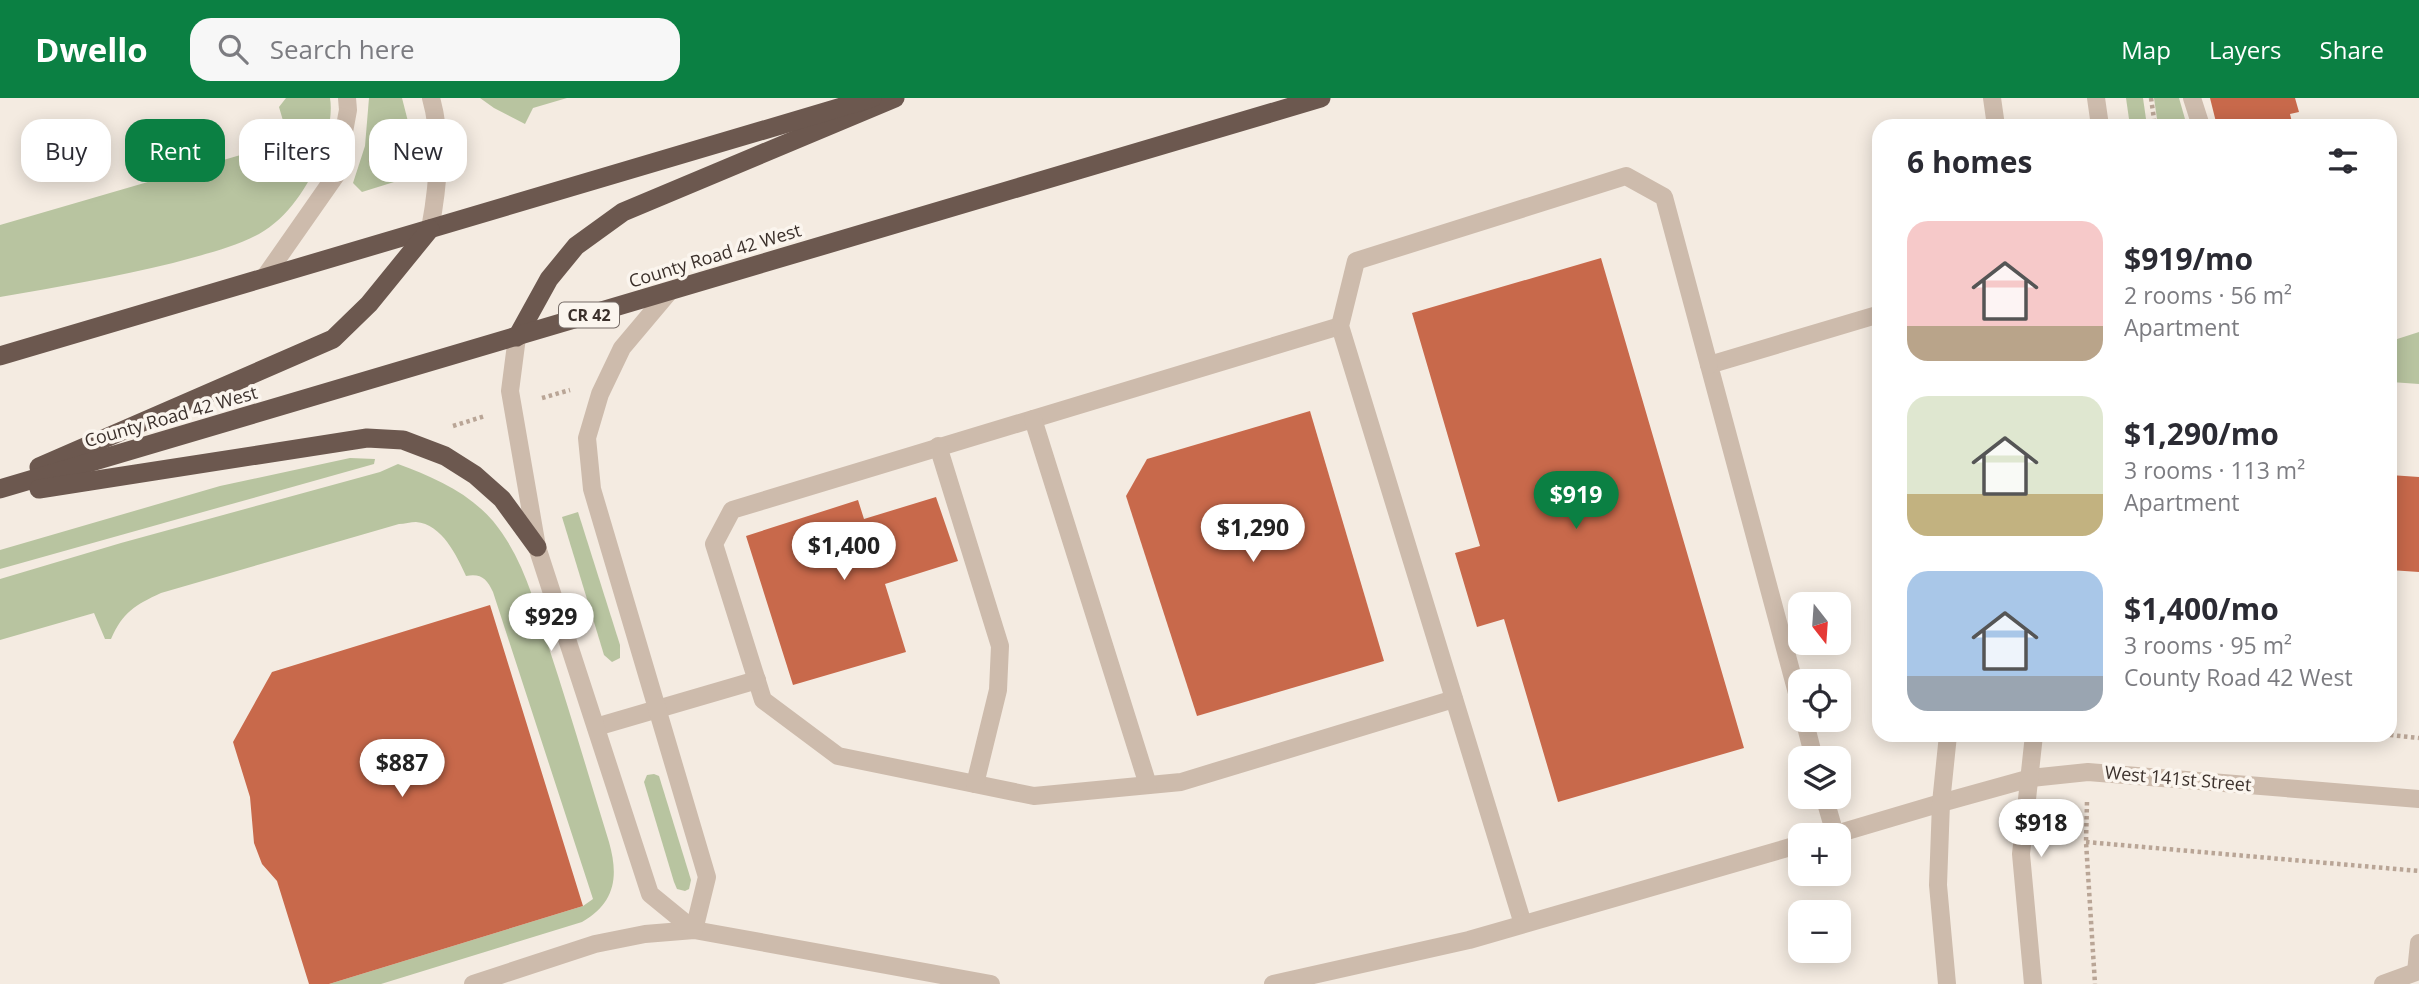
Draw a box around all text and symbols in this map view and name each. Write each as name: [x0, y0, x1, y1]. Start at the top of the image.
search box: [190, 18, 680, 81]
text: Dwello: [35, 27, 148, 72]
icon: search: [214, 30, 252, 68]
text: Search here: [270, 31, 415, 67]
text: Map: [2121, 33, 2171, 66]
text: Layers: [2209, 33, 2282, 66]
text: Share: [2320, 33, 2384, 66]
chip: Buy: [21, 119, 111, 182]
chip: Rent: [125, 119, 225, 182]
chip: Filters: [239, 119, 355, 182]
chip: New: [369, 119, 467, 182]
text: 6 homes: [1907, 141, 2032, 182]
icon: filters: [2324, 142, 2362, 180]
street label: County Road 42 West: [626, 217, 804, 293]
text: $919/mo: [2124, 238, 2253, 279]
icon: home: [1963, 249, 2047, 333]
text: 2 rooms · 56 m²: [2124, 279, 2292, 311]
road number: CR 42: [559, 302, 619, 328]
text: Apartment: [2124, 311, 2240, 343]
street label: County Road 42 West: [81, 380, 260, 452]
text: $1,290/mo: [2124, 413, 2279, 454]
icon: home: [1963, 424, 2047, 508]
text: 3 rooms · 113 m²: [2124, 454, 2305, 486]
pin: $919: [1535, 472, 1617, 531]
text: $919: [1550, 478, 1602, 510]
text: Apartment: [2124, 486, 2240, 518]
pin: $1,290: [1196, 504, 1310, 564]
text: $1,290: [1217, 511, 1289, 543]
pin: $1,400: [787, 522, 901, 582]
text: $1,400: [808, 529, 880, 561]
text: $1,400/mo: [2124, 588, 2279, 629]
north arrow: [1788, 592, 1852, 654]
map controls: [1788, 592, 1851, 963]
pin: $929: [510, 594, 592, 653]
icon: home: [1963, 599, 2047, 683]
text: $929: [525, 600, 577, 632]
text: 3 rooms · 95 m²: [2124, 629, 2292, 661]
text: County Road 42 West: [2124, 661, 2353, 693]
button: locate: [1788, 669, 1851, 732]
pin: $887: [361, 740, 443, 799]
text: $887: [376, 746, 428, 778]
button: layers: [1788, 746, 1851, 809]
street label: West 141st Street: [2104, 760, 2252, 796]
pin: $918: [2000, 800, 2082, 859]
text: $918: [2015, 806, 2067, 838]
button: +: [1788, 823, 1851, 886]
button: −: [1788, 900, 1851, 963]

